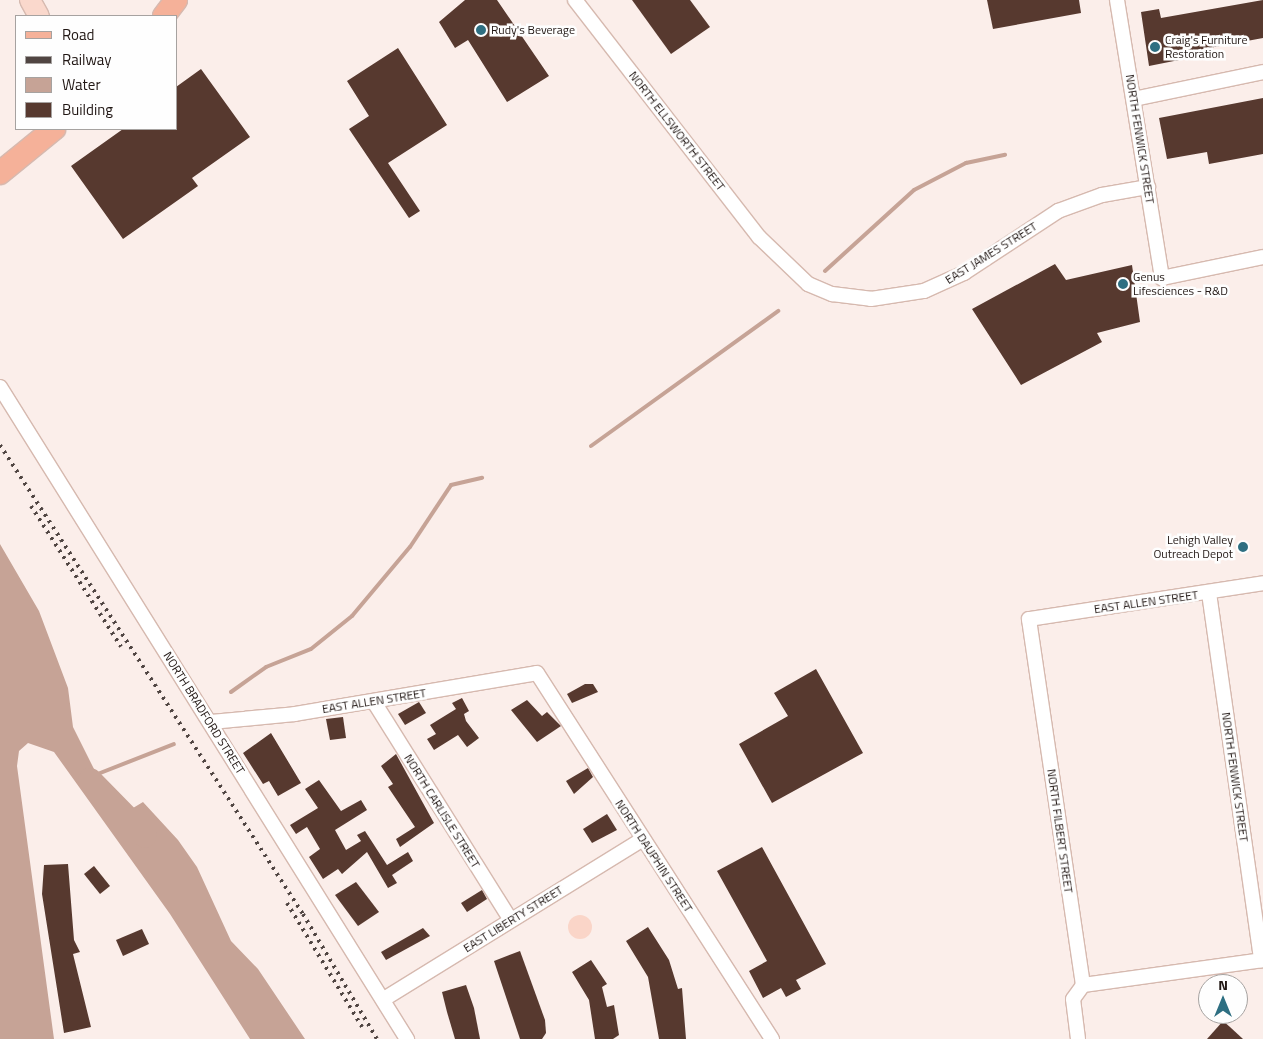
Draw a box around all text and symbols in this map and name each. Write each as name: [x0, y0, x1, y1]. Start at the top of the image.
legend: [15, 15, 178, 130]
text: Road: [62, 23, 94, 46]
place label: Rudy's Beverage: [491, 23, 575, 37]
marker: Rudy's Beverage: [475, 24, 487, 36]
place label: Craig's Furniture Restoration: [1165, 33, 1247, 61]
marker: Craig's Furniture Restoration: [1149, 41, 1161, 53]
text: Railway: [62, 48, 112, 71]
street label: NORTH ELLSWORTH STREET: [626, 68, 728, 194]
text: Water: [62, 73, 101, 96]
street label: NORTH FENWICK STREET: [1123, 73, 1157, 205]
text: Building: [62, 98, 113, 121]
street label: EAST JAMES STREET: [942, 219, 1040, 287]
place label: Genus Lifesciences - R&D: [1133, 270, 1228, 298]
marker: Genus Lifesciences - R&D: [1117, 278, 1129, 290]
place label: Lehigh Valley Outreach Depot: [1153, 533, 1233, 561]
marker: Lehigh Valley Outreach Depot: [1237, 541, 1249, 553]
street label: EAST ALLEN STREET: [1093, 588, 1199, 616]
street label: NORTH BRADFORD STREET: [160, 649, 248, 777]
street label: EAST ALLEN STREET: [321, 686, 427, 716]
street label: NORTH FENWICK STREET: [1219, 711, 1251, 843]
street label: NORTH CARLISLE STREET: [401, 751, 483, 871]
street label: NORTH FILBERT STREET: [1044, 768, 1076, 894]
street label: NORTH DAUPHIN STREET: [612, 797, 696, 915]
street label: EAST LIBERTY STREET: [461, 883, 565, 955]
north arrow: [1198, 974, 1248, 1024]
text: N: [1218, 974, 1228, 995]

